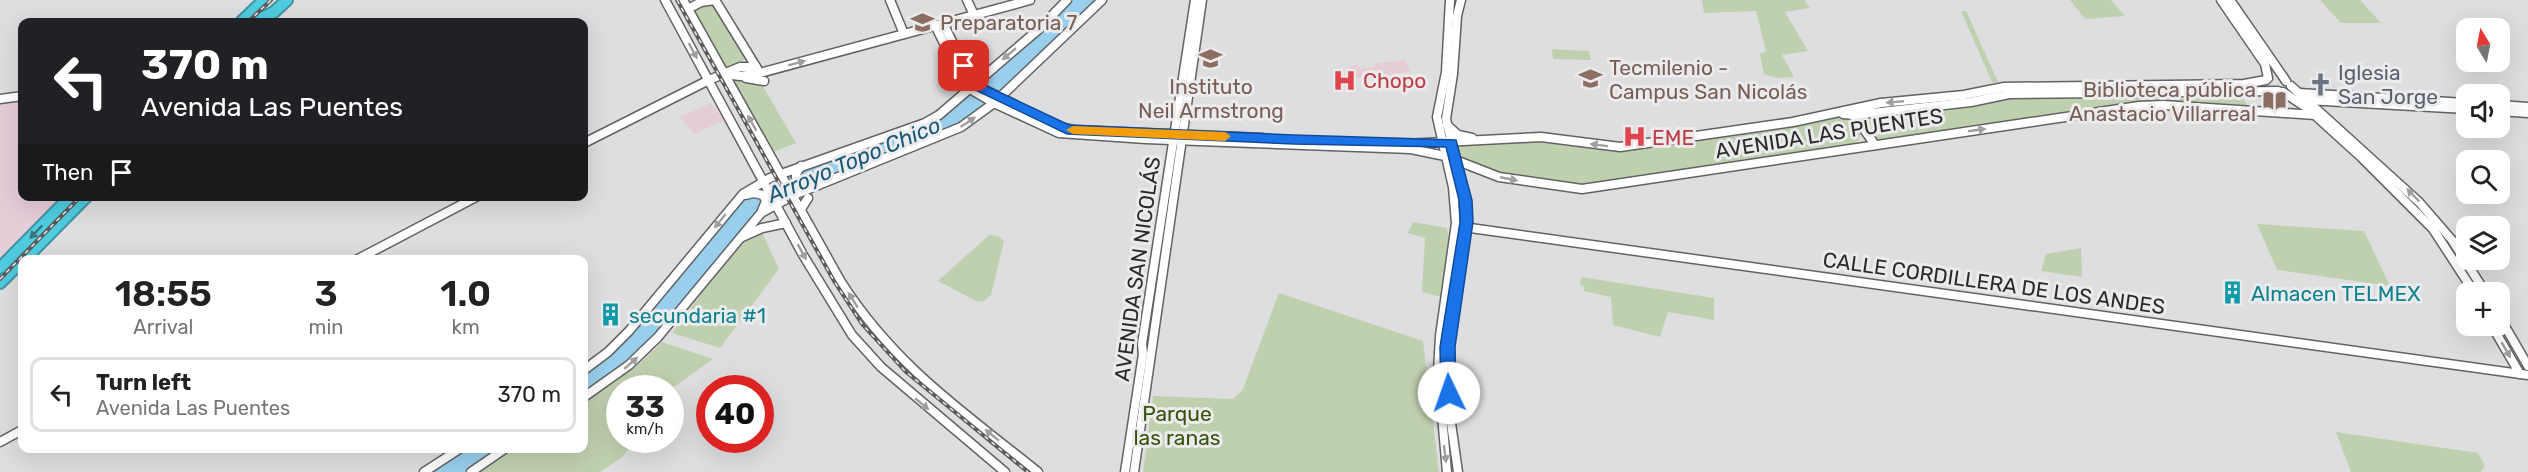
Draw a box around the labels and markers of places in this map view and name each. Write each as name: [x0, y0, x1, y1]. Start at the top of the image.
school or university icon: Preparatoria 7: [909, 9, 935, 35]
place label: Preparatoria 7: [940, 10, 1077, 35]
pin: [938, 40, 989, 91]
school or university icon: Instituto Neil Armstrong: [1198, 45, 1224, 71]
place label: Tecmilenio - Campus San Nicolás: [1609, 55, 1808, 104]
place label: Iglesia San Jorge: [2338, 60, 2438, 109]
school or university icon: Tecmilenio - Campus San Nicolás: [1578, 66, 1604, 92]
hospital icon: Chopo: [1332, 67, 1358, 93]
place label: Chopo: [1363, 68, 1426, 93]
church icon: Iglesia San Jorge: [2307, 71, 2333, 97]
place label: Instituto Neil Armstrong: [1138, 74, 1284, 123]
place label: Biblioteca pública Anastacio Villarreal: [2069, 77, 2256, 126]
library icon: Biblioteca pública Anastacio Villarreal: [2261, 88, 2287, 114]
hospital icon: EME: [1621, 124, 1647, 150]
place label: EME: [1652, 125, 1694, 150]
building icon: Almacen TELMEX: [2220, 280, 2246, 306]
place label: Almacen TELMEX: [2251, 281, 2421, 306]
building icon: secundaria #1: [598, 302, 624, 328]
place label: secundaria #1: [629, 303, 766, 328]

